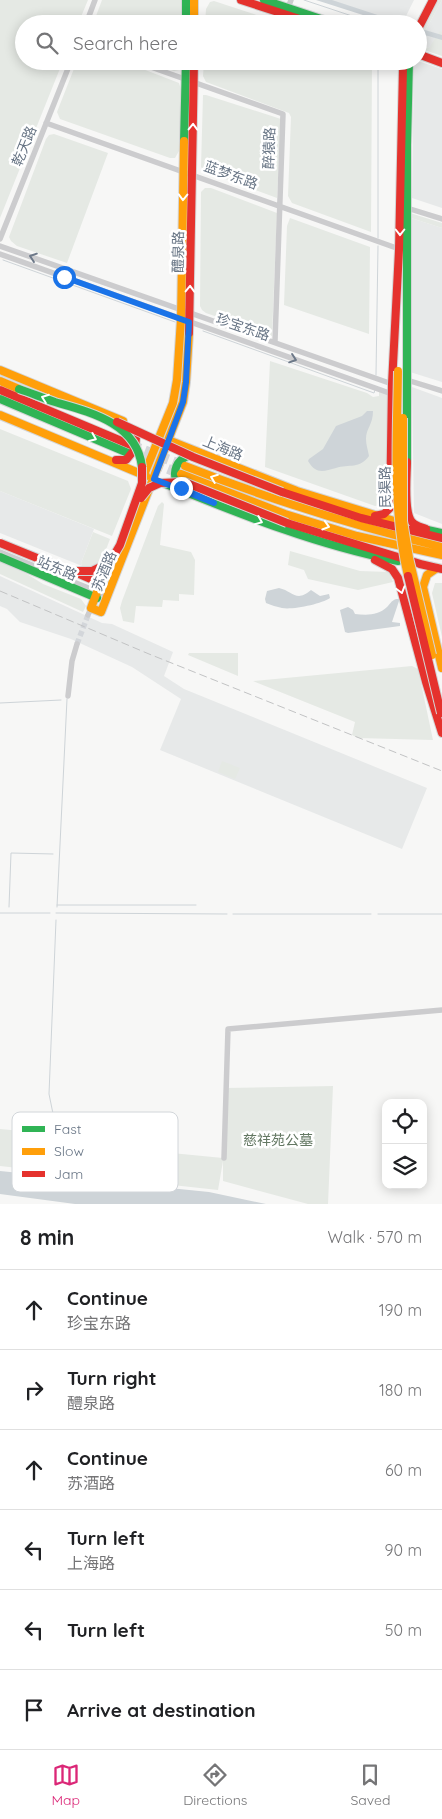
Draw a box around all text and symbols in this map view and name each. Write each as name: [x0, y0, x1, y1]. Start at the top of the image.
search box: [15, 15, 427, 70]
icon: search: [33, 29, 61, 57]
text: Search here: [73, 31, 178, 55]
street label: 乾天路: [8, 123, 40, 169]
one-way arrow: [188, 123, 198, 130]
street label: 醉猿路: [259, 127, 279, 169]
street label: 蓝梦东路: [202, 157, 260, 193]
one-way arrow: [178, 194, 188, 202]
one-way arrow: [395, 228, 405, 236]
street label: 醴泉路: [169, 231, 187, 273]
one-way arrow: [29, 253, 38, 263]
route start: [53, 266, 76, 289]
one-way arrow: [185, 285, 195, 293]
street label: 珍宝东路: [214, 309, 272, 345]
one-way arrow: [288, 353, 297, 363]
one-way arrow: [42, 394, 50, 404]
one-way arrow: [88, 432, 97, 443]
street label: 上海路: [200, 432, 246, 464]
street label: 民渠路: [376, 466, 394, 508]
one-way arrow: [211, 474, 219, 484]
route end: [170, 477, 193, 500]
one-way arrow: [254, 515, 263, 525]
one-way arrow: [321, 521, 330, 531]
street label: 苏酒路: [88, 548, 120, 594]
street label: 站东路: [34, 552, 80, 584]
one-way arrow: [395, 585, 406, 594]
map controls: [382, 1099, 427, 1189]
button: locate: [382, 1099, 427, 1144]
legend: [12, 1112, 178, 1192]
text: Fast: [54, 1120, 82, 1138]
park label: 慈祥苑公墓: [243, 1131, 313, 1149]
text: Slow: [54, 1142, 84, 1160]
button: layers: [382, 1144, 427, 1189]
text: Jam: [54, 1165, 83, 1183]
text: 8 min: [20, 1224, 74, 1250]
text: Walk · 570 m: [327, 1227, 422, 1247]
text: Continue: [67, 1286, 148, 1310]
icon: ahead: [20, 1296, 48, 1324]
text: 190 m: [379, 1300, 422, 1320]
text: 珍宝东路: [67, 1313, 131, 1333]
text: Turn right: [67, 1366, 156, 1390]
icon: right: [20, 1376, 48, 1404]
text: 180 m: [379, 1380, 422, 1400]
text: 醴泉路: [67, 1393, 115, 1413]
text: Continue: [67, 1446, 148, 1470]
icon: ahead: [20, 1456, 48, 1484]
text: 60 m: [385, 1460, 422, 1480]
text: 苏酒路: [67, 1473, 115, 1493]
text: Turn left: [67, 1526, 145, 1550]
icon: left: [20, 1536, 48, 1564]
text: 90 m: [385, 1540, 422, 1560]
text: 上海路: [67, 1553, 115, 1573]
icon: left: [20, 1616, 48, 1644]
text: Turn left: [67, 1618, 145, 1642]
text: 50 m: [385, 1620, 422, 1640]
icon: arrive: [20, 1696, 48, 1724]
text: Arrive at destination: [67, 1698, 256, 1722]
tab: Map: [52, 1761, 80, 1809]
tab: Directions: [183, 1761, 247, 1809]
tab: Saved: [350, 1761, 390, 1809]

